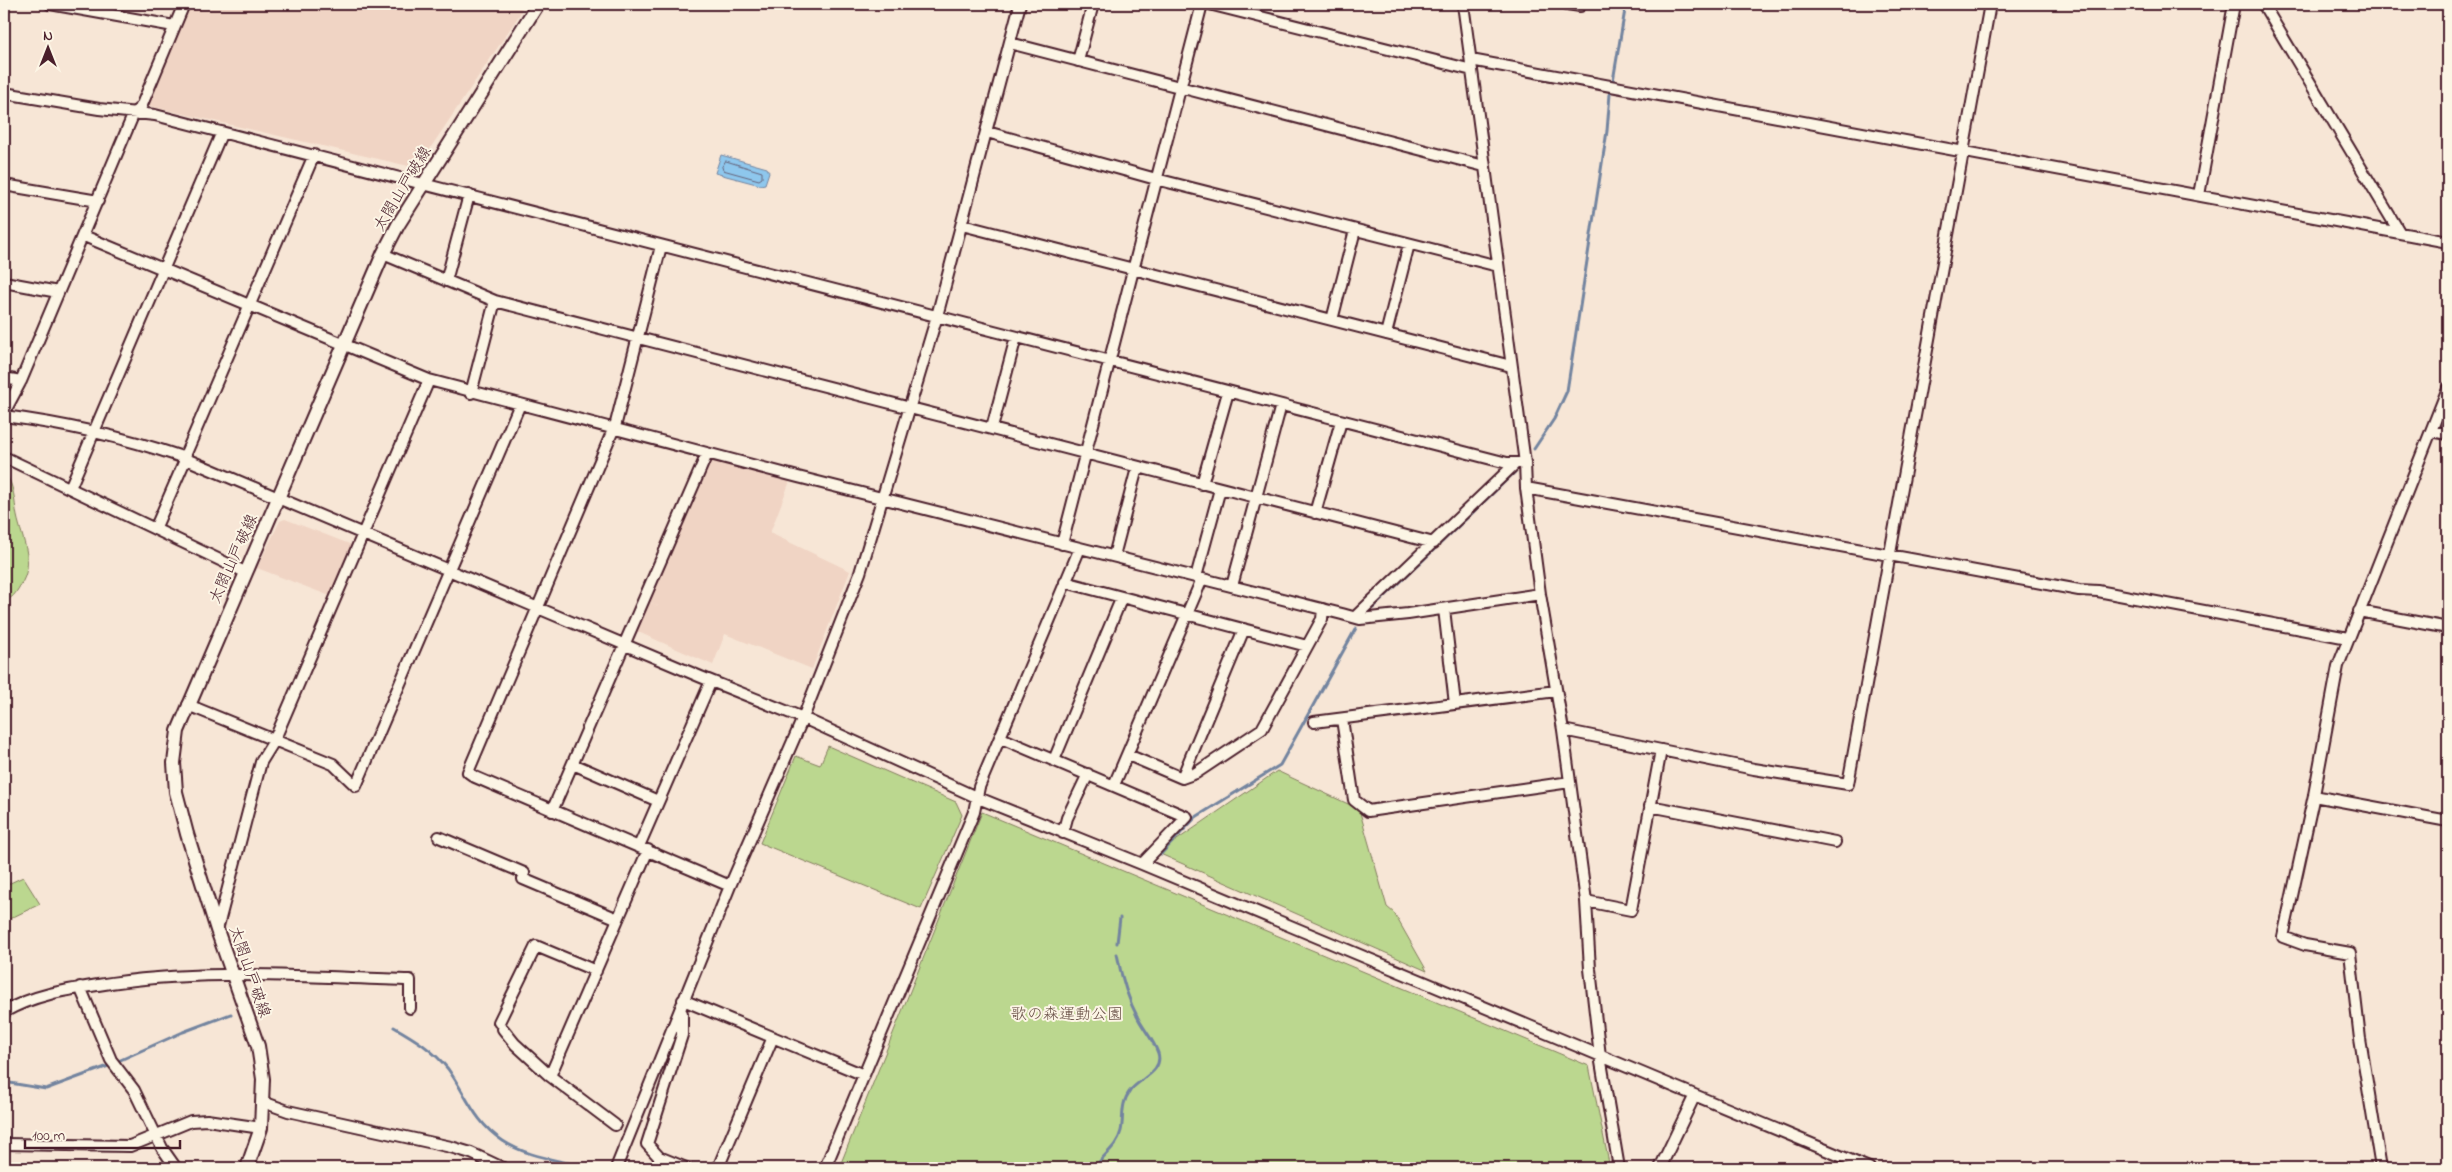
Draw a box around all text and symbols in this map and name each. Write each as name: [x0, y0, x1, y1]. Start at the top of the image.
north arrow: [22, 22, 72, 72]
text: N: [43, 26, 53, 47]
street label: 太閤山戸破線: [368, 142, 438, 236]
street label: 太閤山戸破線: [204, 510, 264, 608]
street label: 太閤山戸破線: [222, 923, 276, 1021]
park label: 歌の森運動公園: [1011, 1003, 1123, 1027]
scale bar: [25, 1117, 180, 1149]
text: 100 m: [32, 1125, 65, 1147]

